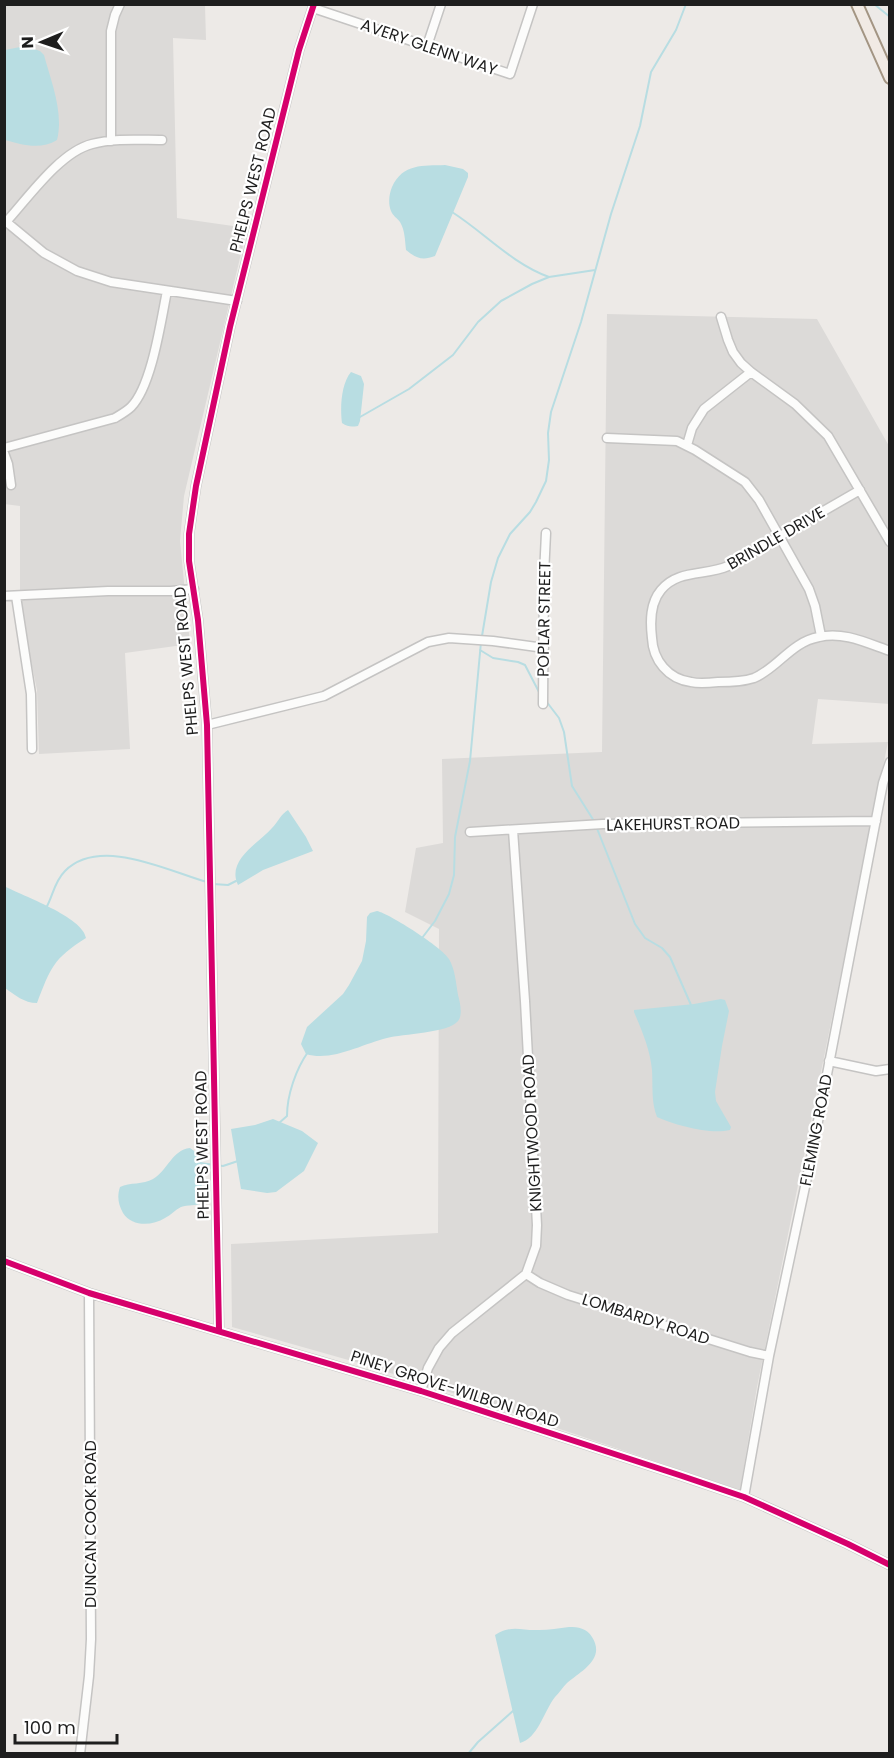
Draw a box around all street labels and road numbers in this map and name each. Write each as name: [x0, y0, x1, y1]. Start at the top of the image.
street label: AVERY GLENN WAY: [358, 13, 501, 81]
street label: PHELPS WEST ROAD: [224, 105, 282, 255]
street label: BRINDLE DRIVE: [723, 501, 829, 575]
street label: POPLAR STREET: [531, 561, 557, 677]
street label: PHELPS WEST ROAD: [168, 586, 204, 736]
street label: LAKEHURST ROAD: [606, 811, 740, 837]
street label: KNIGHTWOOD ROAD: [516, 1054, 548, 1212]
street label: PHELPS WEST ROAD: [189, 1070, 215, 1220]
street label: FLEMING ROAD: [794, 1072, 838, 1188]
street label: LOMBARDY ROAD: [579, 1288, 713, 1350]
street label: PINEY GROVE-WILBON ROAD: [348, 1344, 562, 1434]
street label: DUNCAN COOK ROAD: [79, 1440, 102, 1608]

